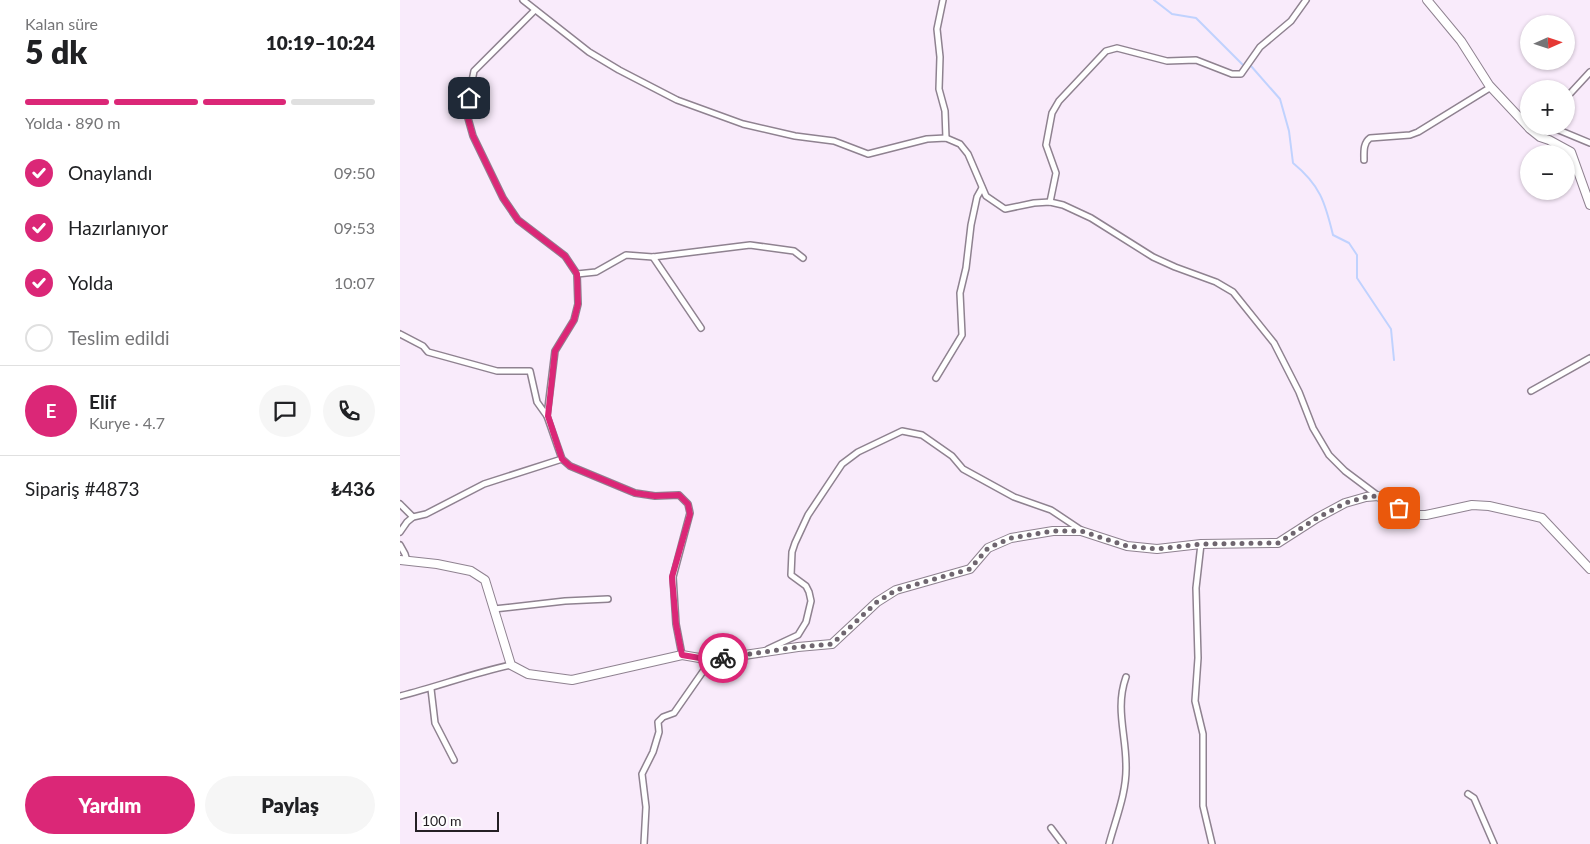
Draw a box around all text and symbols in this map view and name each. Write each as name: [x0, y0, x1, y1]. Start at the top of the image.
text: Kalan süre: [25, 14, 98, 33]
north arrow: [1520, 15, 1575, 70]
map controls: [1520, 15, 1575, 200]
text: 10:19–10:24: [266, 31, 375, 54]
text: 5 dk: [25, 32, 87, 71]
pin: [448, 77, 490, 119]
button: +: [1520, 80, 1575, 135]
icon: home: [455, 84, 483, 112]
text: Yolda · 890 m: [25, 113, 120, 132]
button: −: [1520, 145, 1575, 200]
icon: check: [25, 159, 53, 187]
text: Onaylandı: [68, 161, 152, 184]
text: 09:50: [334, 163, 375, 182]
icon: check: [25, 214, 53, 242]
text: Hazırlanıyor: [68, 216, 168, 239]
text: 09:53: [334, 218, 375, 237]
icon: check: [25, 269, 53, 297]
text: Yolda: [68, 271, 113, 294]
text: 10:07: [334, 273, 375, 292]
text: Teslim edildi: [68, 326, 170, 349]
button: chat: [259, 385, 311, 437]
button: phone: [323, 385, 375, 437]
text: Elif: [89, 390, 116, 413]
text: E: [46, 399, 56, 422]
text: Kurye · 4.7: [89, 413, 165, 432]
text: Sipariş #4873: [25, 477, 140, 500]
text: ₺436: [331, 477, 375, 500]
pin: [1378, 487, 1420, 529]
icon: bag: [1385, 494, 1413, 522]
courier: [698, 633, 748, 683]
icon: bike: [709, 644, 737, 672]
button: Yardım: [25, 776, 195, 834]
button: Paylaş: [205, 776, 375, 834]
scale bar: [415, 809, 499, 832]
text: 100 m: [422, 812, 461, 829]

